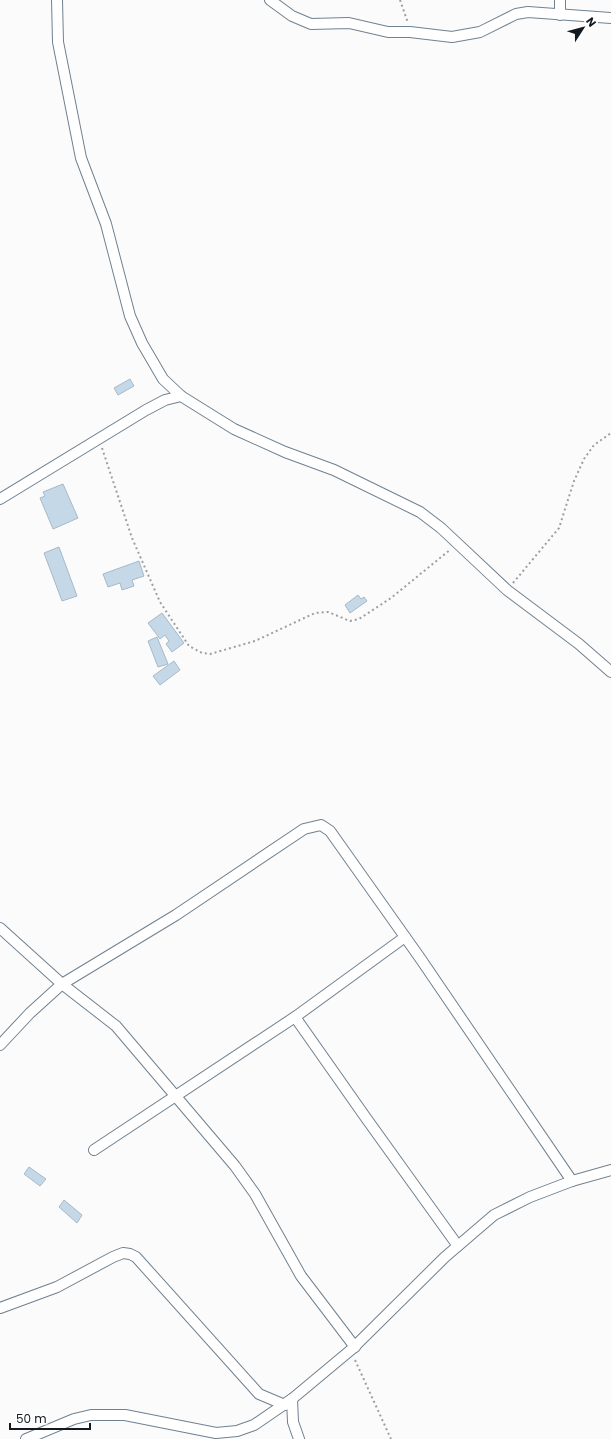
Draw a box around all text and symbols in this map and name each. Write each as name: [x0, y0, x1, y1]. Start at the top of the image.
north arrow: [563, 8, 603, 48]
text: N: [582, 14, 600, 30]
scale bar: [10, 1405, 90, 1431]
text: 50 m: [16, 1410, 47, 1427]

